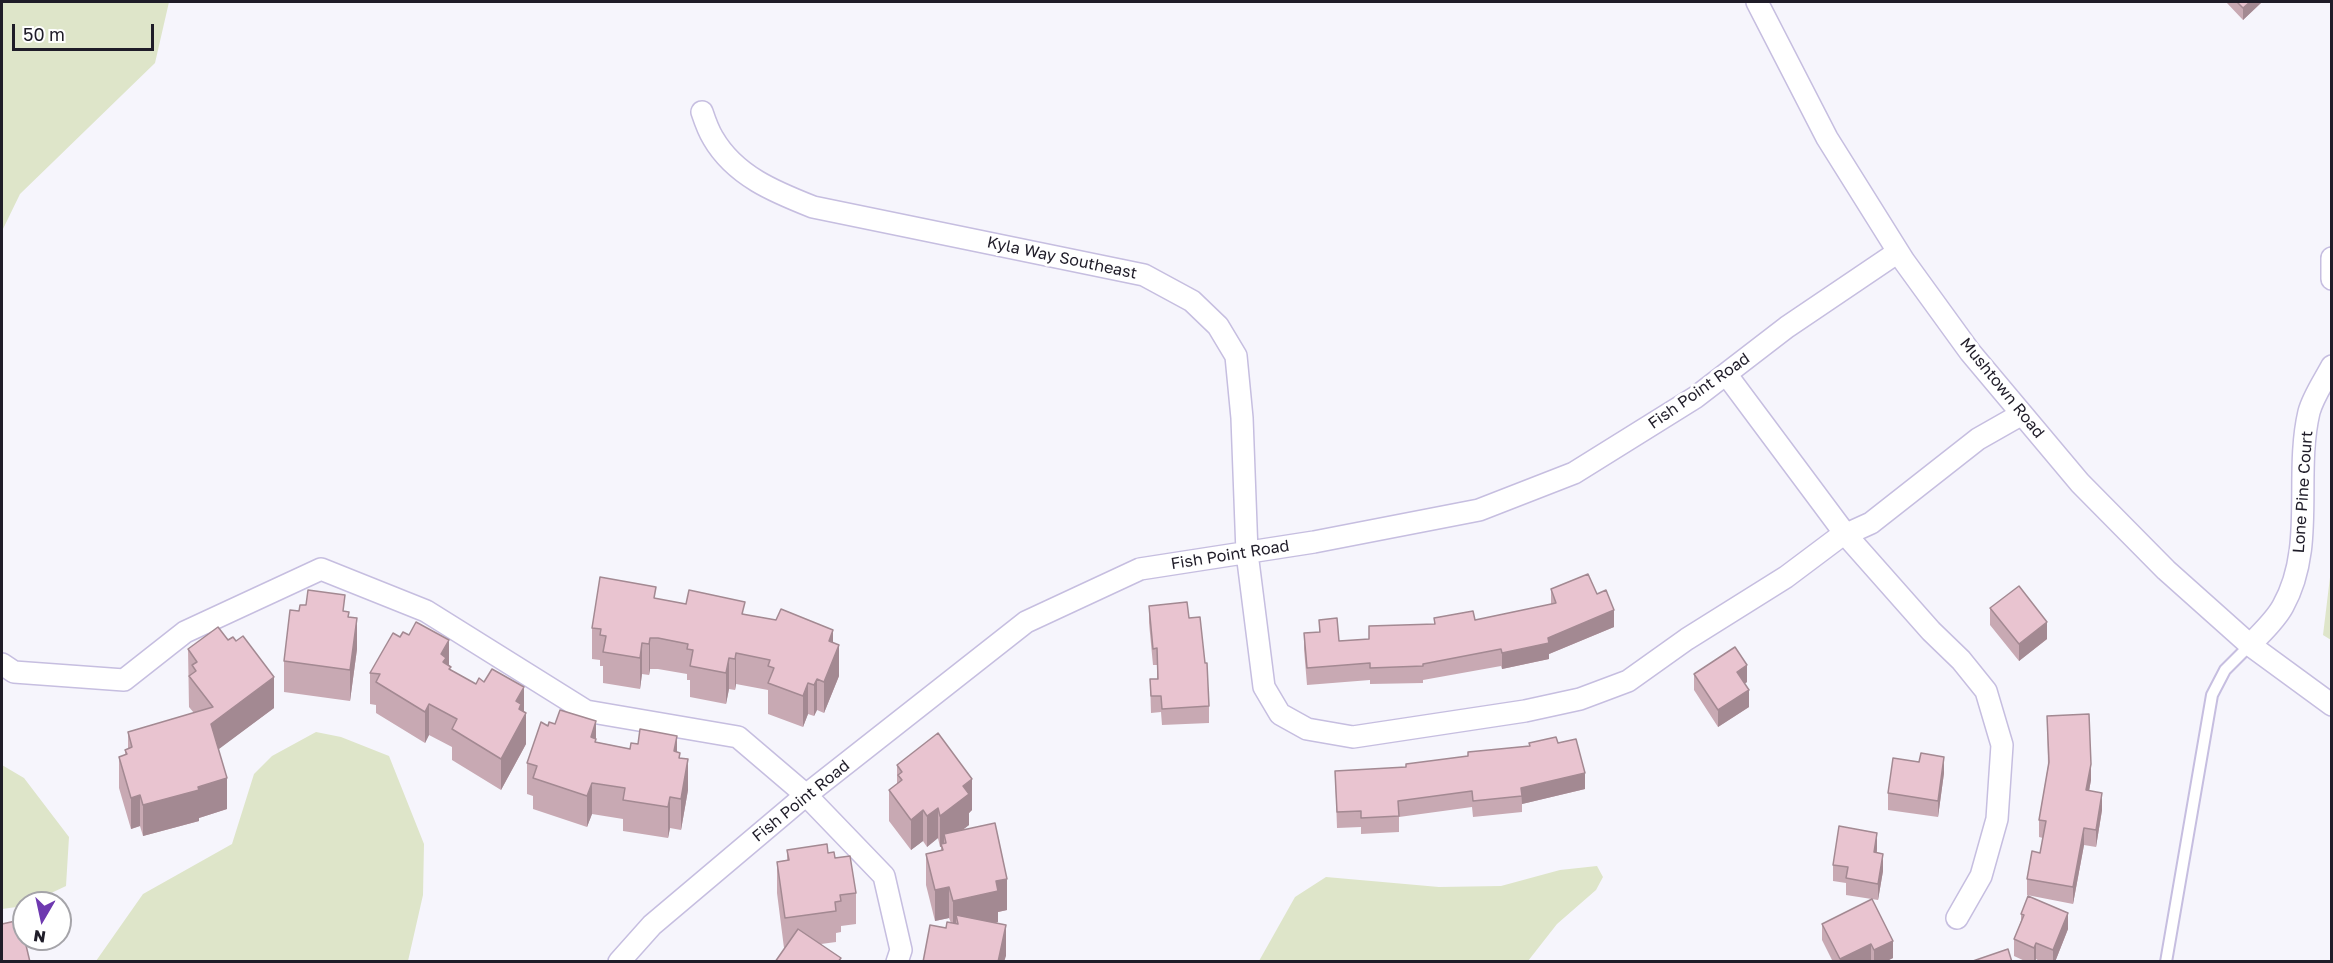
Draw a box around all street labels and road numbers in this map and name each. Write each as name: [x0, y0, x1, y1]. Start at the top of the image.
street label: Kyla Way Southeast: [985, 233, 1139, 283]
street label: Mushtown Road: [1956, 334, 2048, 442]
street label: Fish Point Road: [1645, 349, 1753, 433]
street label: Lone Pine Court: [2289, 430, 2317, 554]
street label: Fish Point Road: [1169, 536, 1291, 574]
street label: Fish Point Road: [748, 756, 854, 846]

